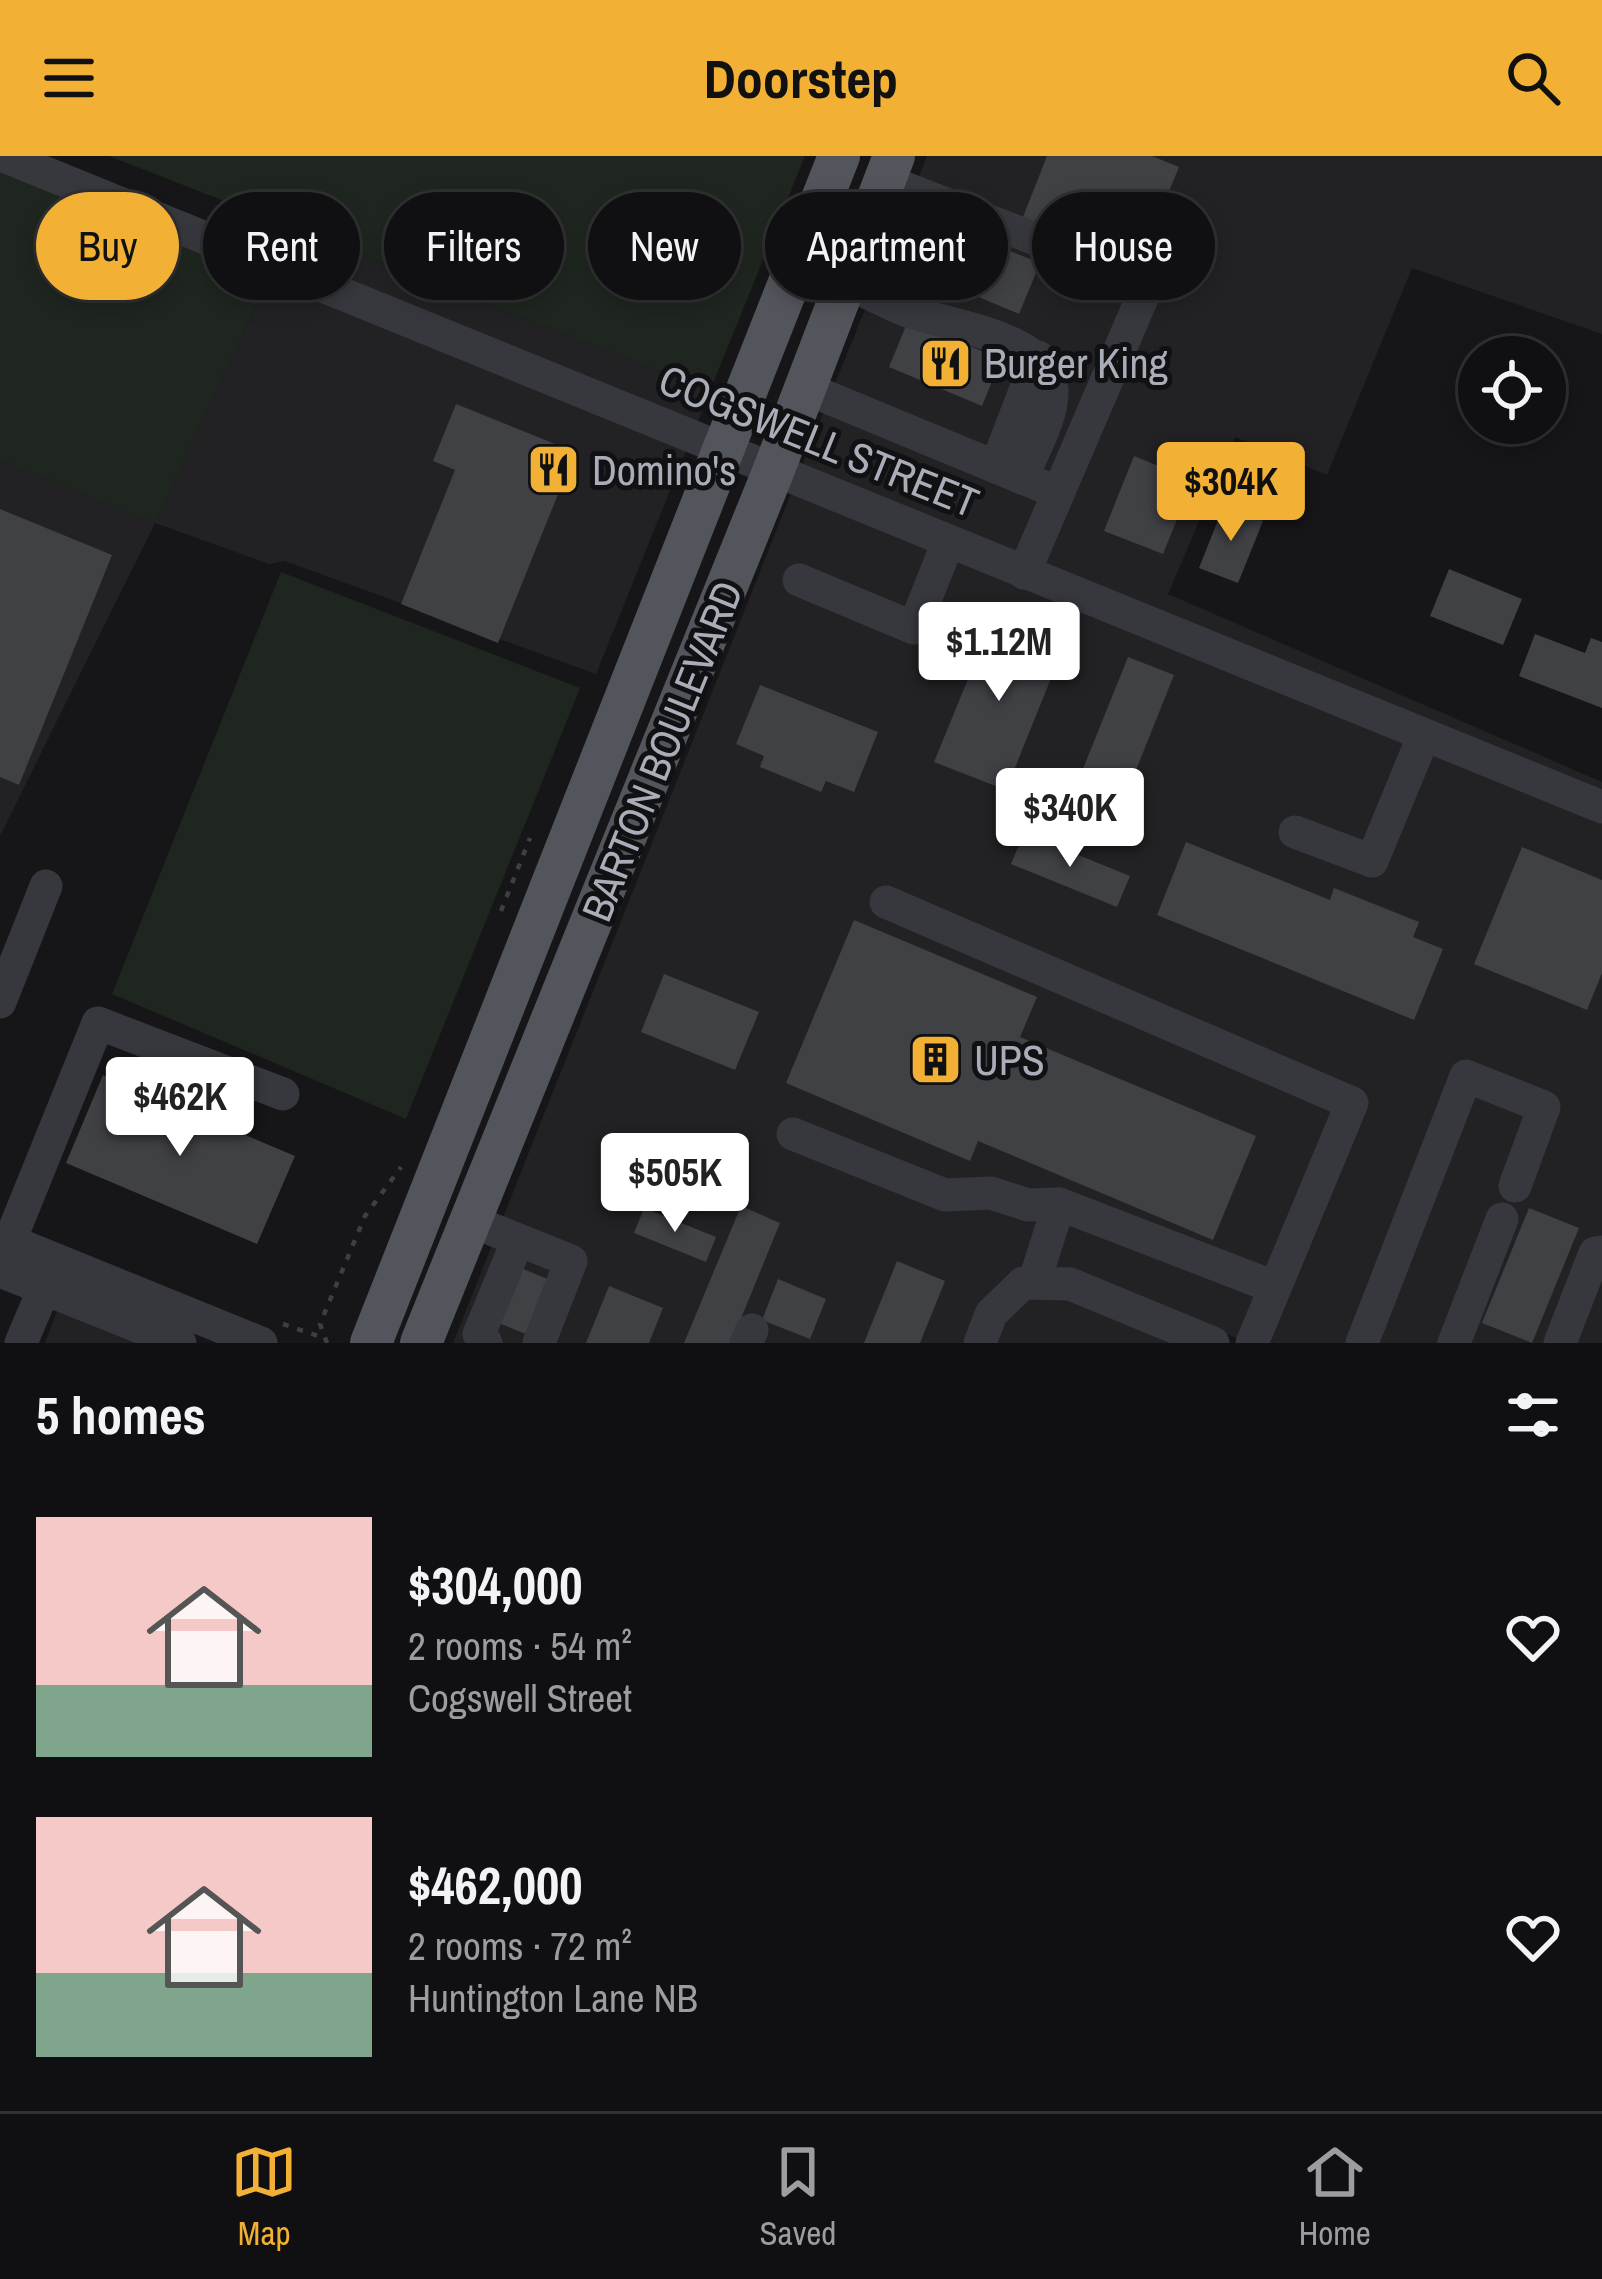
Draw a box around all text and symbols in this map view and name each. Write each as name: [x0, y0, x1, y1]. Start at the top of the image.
text: Doorstep: [704, 42, 898, 115]
icon: menu: [36, 45, 102, 111]
icon: search: [1500, 45, 1566, 111]
chip: Buy: [36, 192, 179, 300]
chip: Rent: [203, 192, 360, 300]
chip: Filters: [384, 192, 564, 300]
chip: New: [588, 192, 741, 300]
chip: Apartment: [765, 192, 1008, 300]
chip: House: [1032, 192, 1215, 300]
restaurant icon: Burger King: [917, 335, 973, 391]
place label: Burger King: [984, 335, 1168, 391]
map controls: [1458, 336, 1566, 444]
button: locate: [1458, 336, 1566, 444]
street label: COGSWELL STREET: [651, 351, 987, 531]
restaurant icon: Domino's: [525, 442, 581, 498]
place label: Domino's: [592, 442, 736, 498]
pin: $304K: [1147, 442, 1315, 544]
text: $304K: [1184, 455, 1278, 507]
street label: BARTON BOULEVARD: [568, 573, 756, 929]
pin: $1.12M: [901, 602, 1097, 704]
text: $1.12M: [946, 615, 1052, 667]
pin: $340K: [986, 768, 1154, 870]
text: $340K: [1023, 781, 1117, 833]
building icon: UPS: [907, 1032, 963, 1088]
place label: UPS: [974, 1032, 1045, 1088]
pin: $462K: [96, 1057, 264, 1159]
text: $462K: [133, 1070, 227, 1122]
pin: $505K: [591, 1133, 759, 1235]
text: $505K: [628, 1146, 722, 1198]
text: 5 homes: [36, 1381, 206, 1450]
icon: filters: [1500, 1382, 1566, 1448]
text: $304,000: [408, 1551, 582, 1620]
icon: home: [132, 1565, 276, 1709]
icon: heart: [1500, 1604, 1566, 1670]
text: 2 rooms · 54 m²: [408, 1620, 632, 1672]
text: Cogswell Street: [408, 1672, 632, 1724]
text: $462,000: [408, 1851, 582, 1920]
icon: home: [132, 1865, 276, 2009]
icon: heart: [1500, 1904, 1566, 1970]
text: 2 rooms · 72 m²: [408, 1920, 632, 1972]
text: Huntington Lane NB: [408, 1972, 698, 2024]
tab: Map: [231, 2139, 297, 2255]
tab: Saved: [760, 2139, 836, 2255]
tab: Home: [1299, 2139, 1371, 2255]

